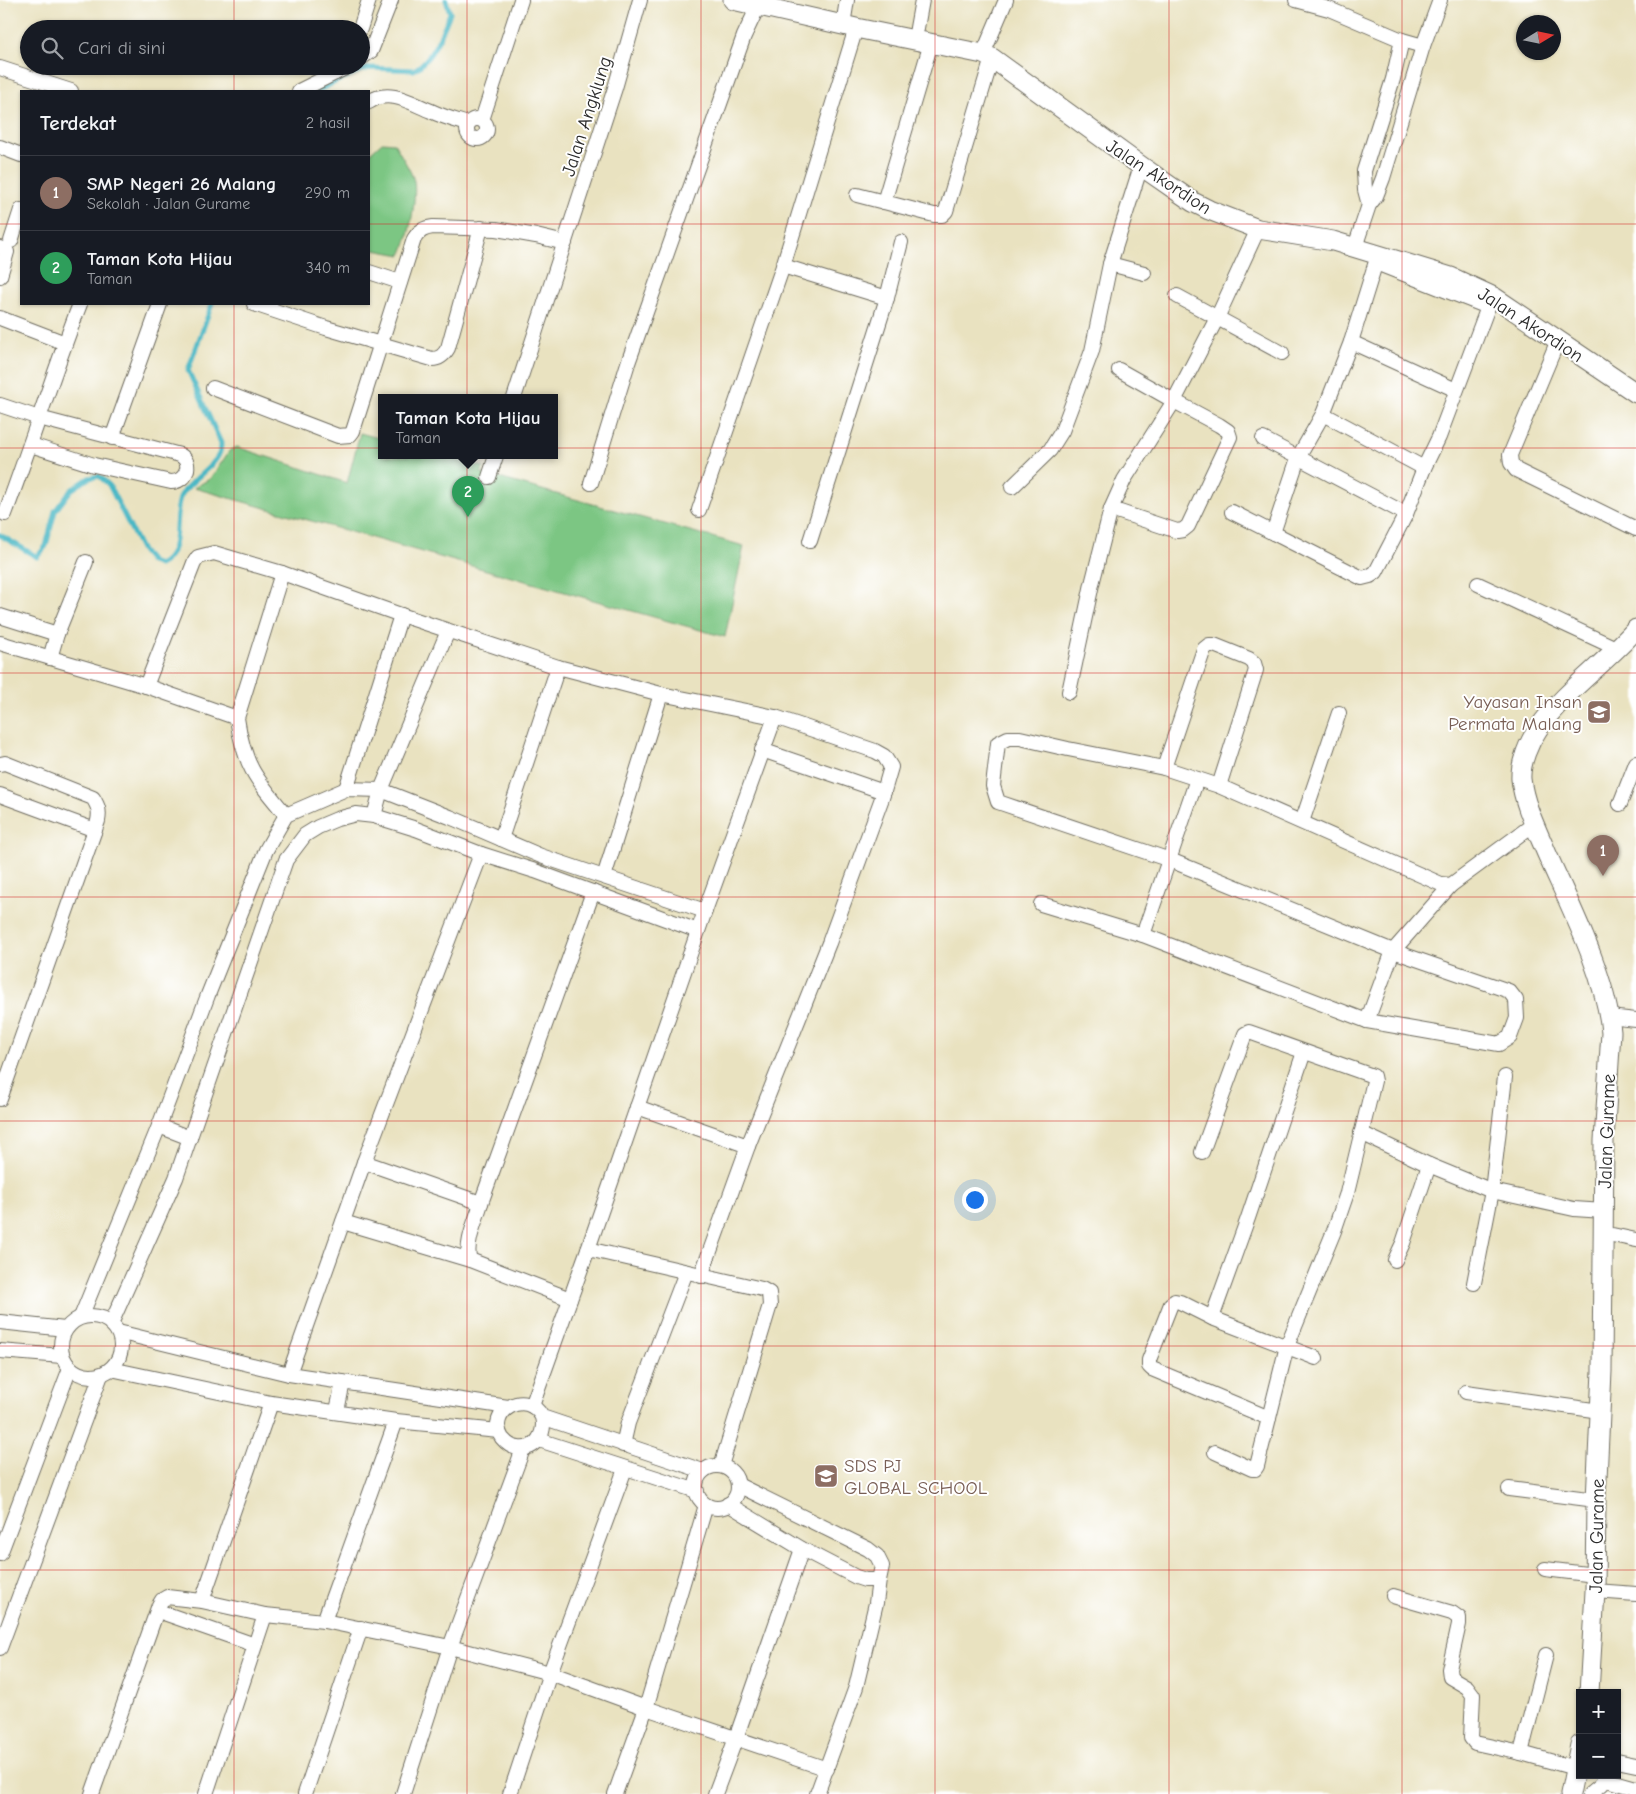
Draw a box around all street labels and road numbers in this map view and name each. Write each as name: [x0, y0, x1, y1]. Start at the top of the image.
street label: Jalan Angklung: [557, 54, 617, 179]
street label: Jalan Akordion: [1102, 135, 1215, 219]
street label: Jalan Akordion: [1474, 283, 1587, 367]
street label: Jalan Gurame: [1594, 1073, 1620, 1189]
street label: Jalan Gurame: [1585, 1478, 1609, 1594]

